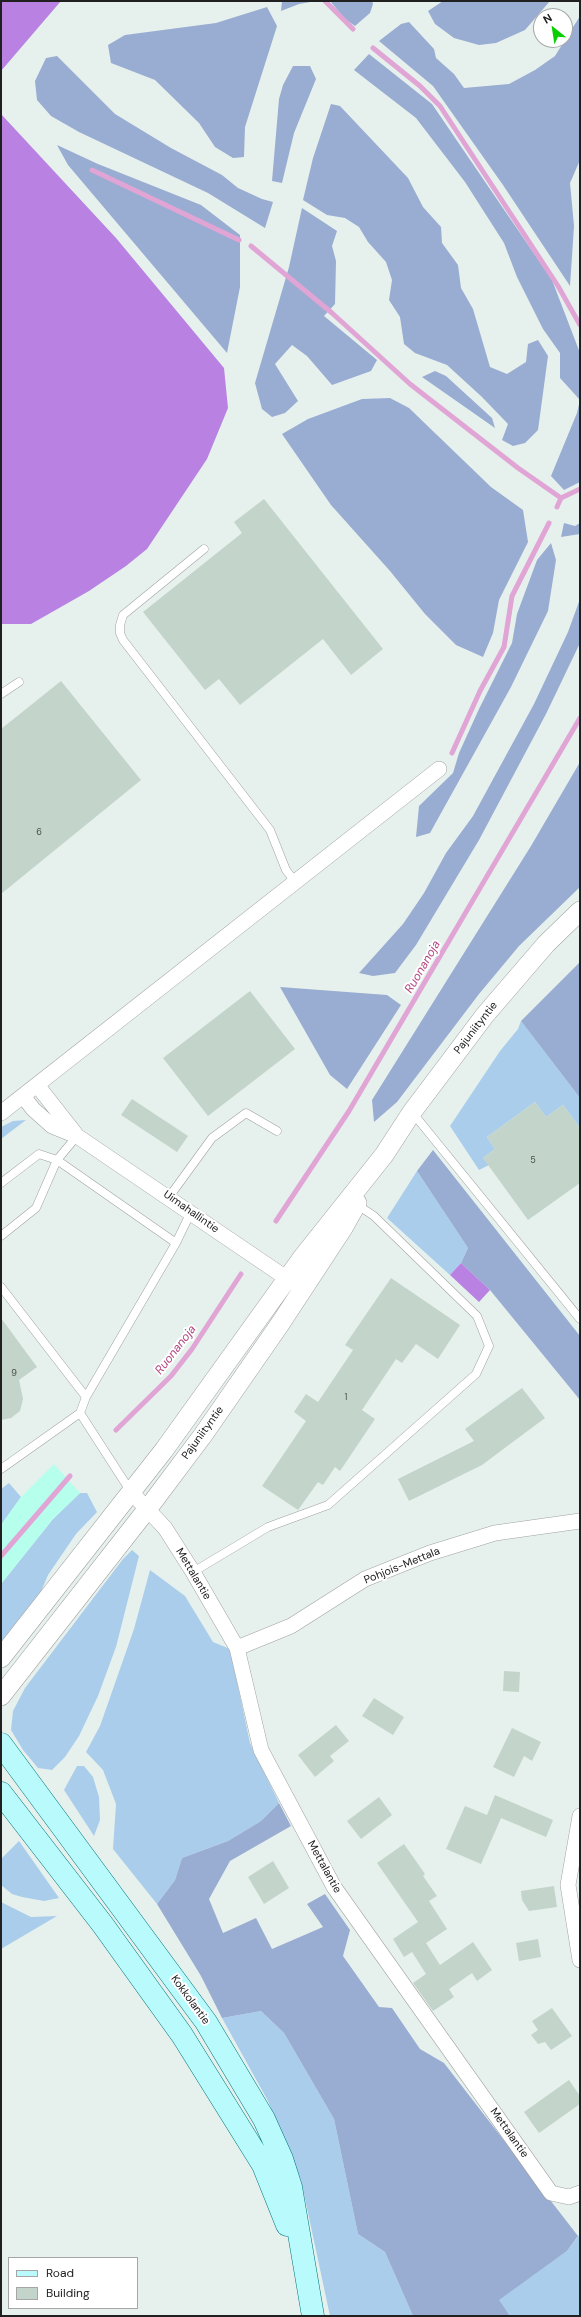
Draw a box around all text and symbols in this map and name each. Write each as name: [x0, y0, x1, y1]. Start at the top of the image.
north arrow: [533, 8, 573, 48]
text: N: [541, 10, 554, 27]
house number: 6: [36, 828, 42, 838]
water label: Ruonanoja: [402, 938, 444, 996]
street label: Pajuniityntie: [452, 999, 500, 1057]
house number: 5: [530, 1156, 536, 1166]
street label: Uimahallintie: [161, 1188, 221, 1236]
water label: Ruonanoja: [152, 1323, 200, 1377]
house number: 9: [11, 1369, 17, 1379]
house number: 1: [345, 1393, 347, 1403]
street label: Pajuniityntie: [179, 1404, 227, 1462]
street label: Pohjois-Mettala: [362, 1545, 442, 1587]
street label: Mettalantie: [172, 1546, 214, 1602]
street label: Mettalantie: [304, 1838, 344, 1896]
street label: Kokkolantie: [168, 1973, 212, 2027]
street label: Mettalantie: [487, 2106, 531, 2160]
legend: [8, 2257, 138, 2309]
text: Road: [46, 2265, 74, 2281]
text: Building: [46, 2285, 90, 2301]

